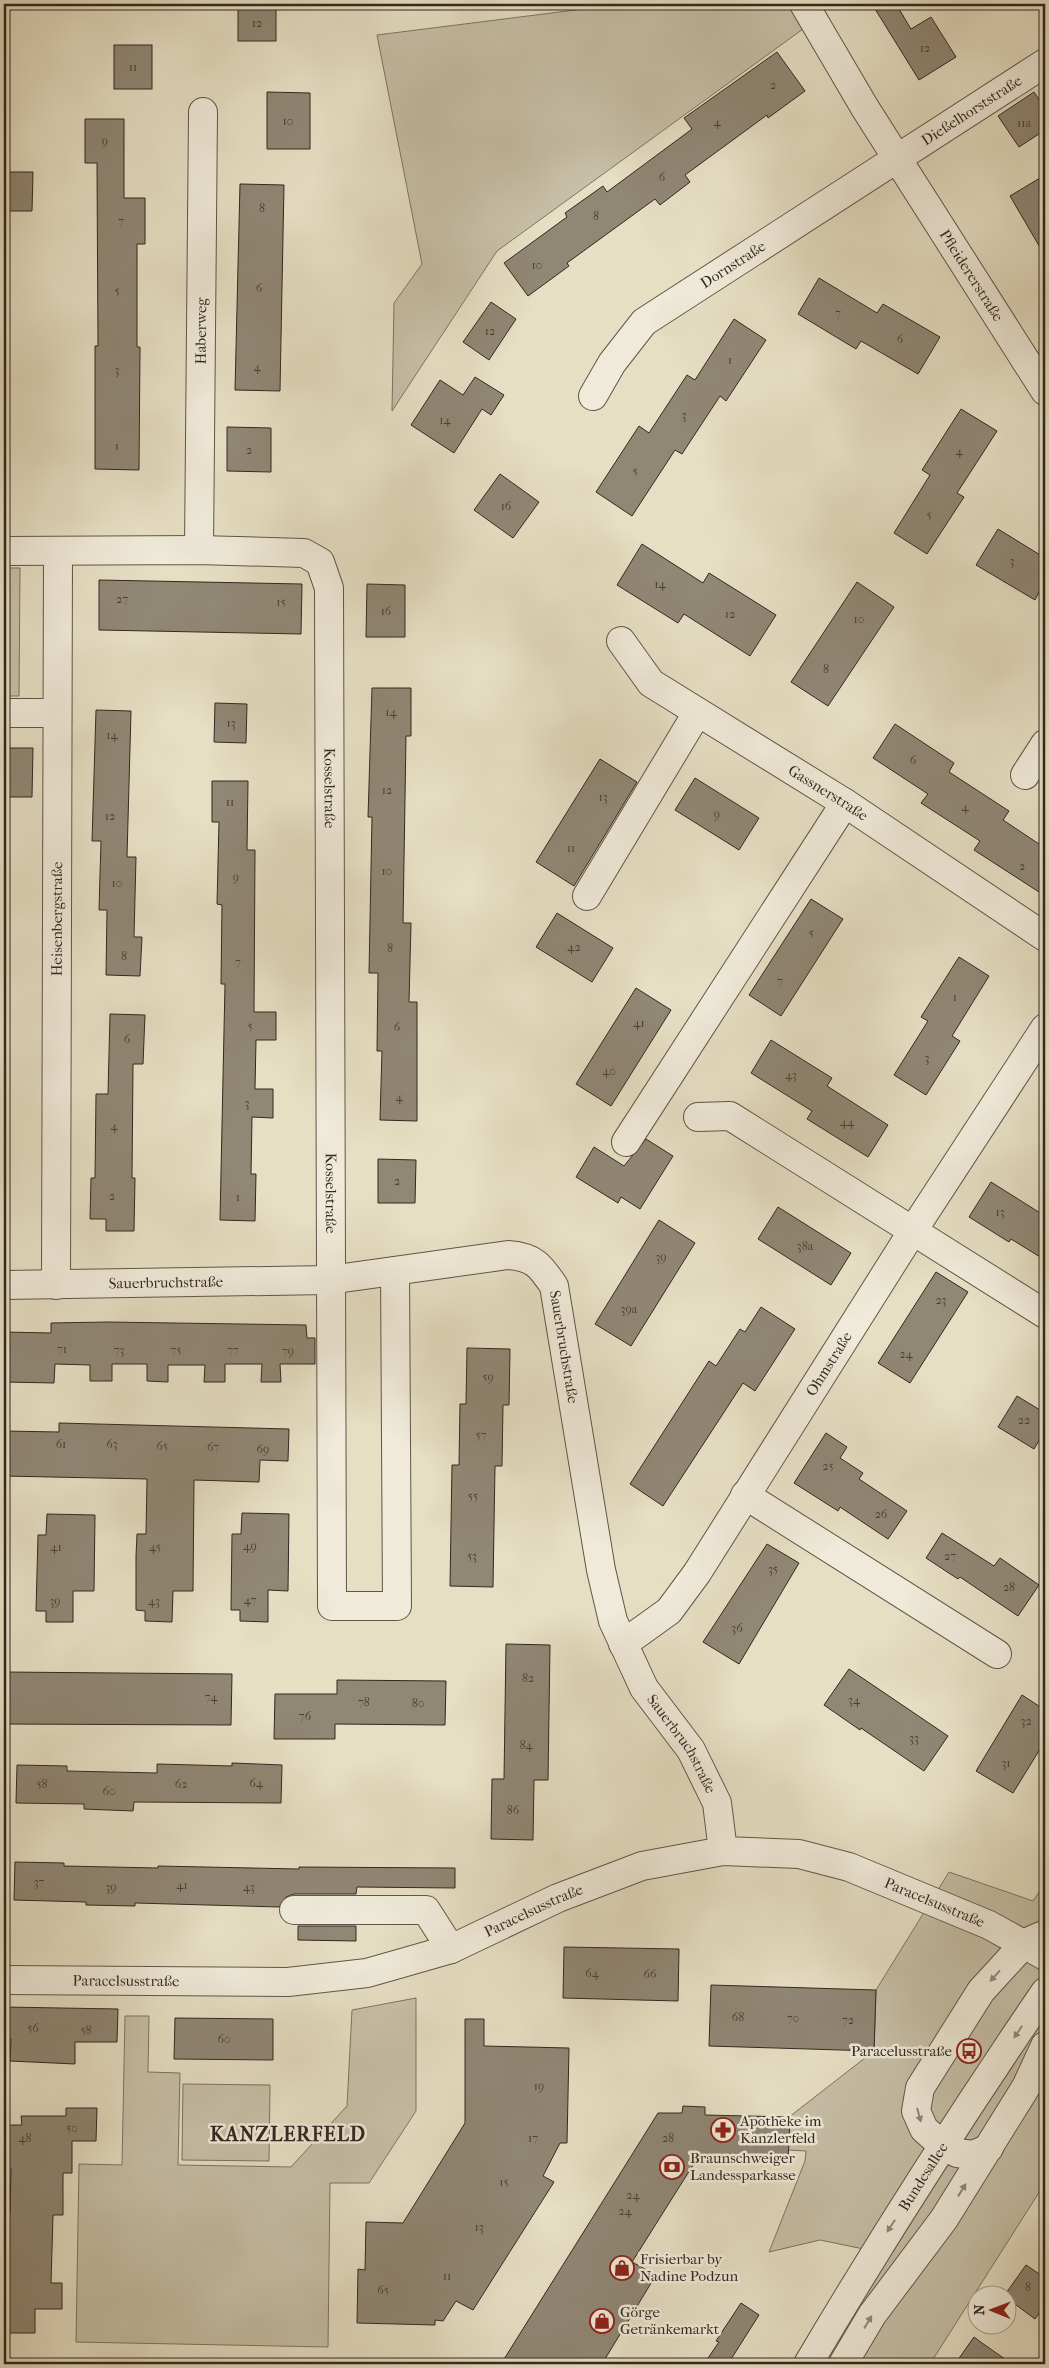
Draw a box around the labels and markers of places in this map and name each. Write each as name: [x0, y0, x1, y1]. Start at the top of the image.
bus stop icon: Paracelusstraße: [956, 2038, 982, 2064]
place label: Paracelusstraße: [851, 2042, 953, 2060]
place label: Apotheke im Kanzlerfeld: [739, 2112, 822, 2147]
pharmacy icon: Apotheke im Kanzlerfeld: [710, 2117, 736, 2143]
place label: Braunschweiger Landessparkasse: [690, 2149, 796, 2184]
bank icon: Braunschweiger Landessparkasse: [659, 2154, 685, 2180]
place label: Frisierbar by Nadine Podzun: [640, 2250, 738, 2285]
shop icon: Frisierbar by Nadine Podzun: [609, 2255, 635, 2281]
place label: Görge Getränkemarkt: [620, 2303, 720, 2338]
shop icon: Görge Getränkemarkt: [589, 2308, 615, 2334]

